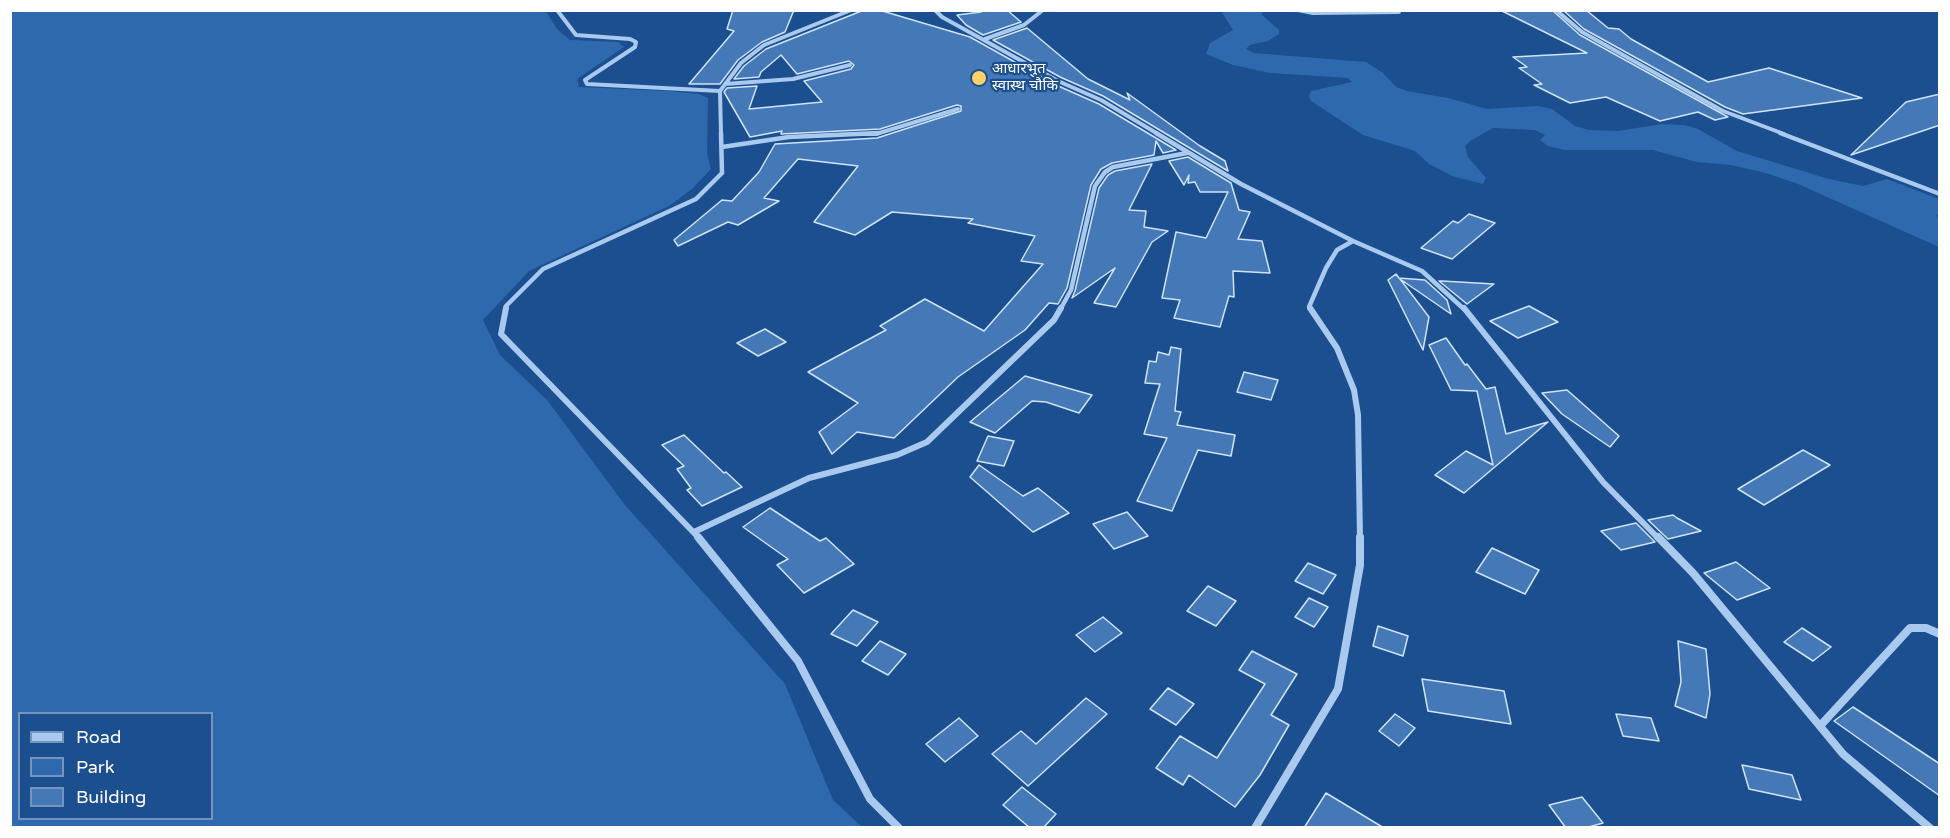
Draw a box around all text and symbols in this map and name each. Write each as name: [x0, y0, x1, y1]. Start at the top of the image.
place label: आधारभुत स्वास्थ चौकि: [992, 60, 1058, 95]
marker: आधारभुत स्वास्थ चौकि: [970, 69, 988, 87]
legend: [18, 712, 213, 820]
text: Road: [76, 726, 121, 748]
text: Park: [76, 756, 114, 778]
text: Building: [76, 786, 146, 808]

